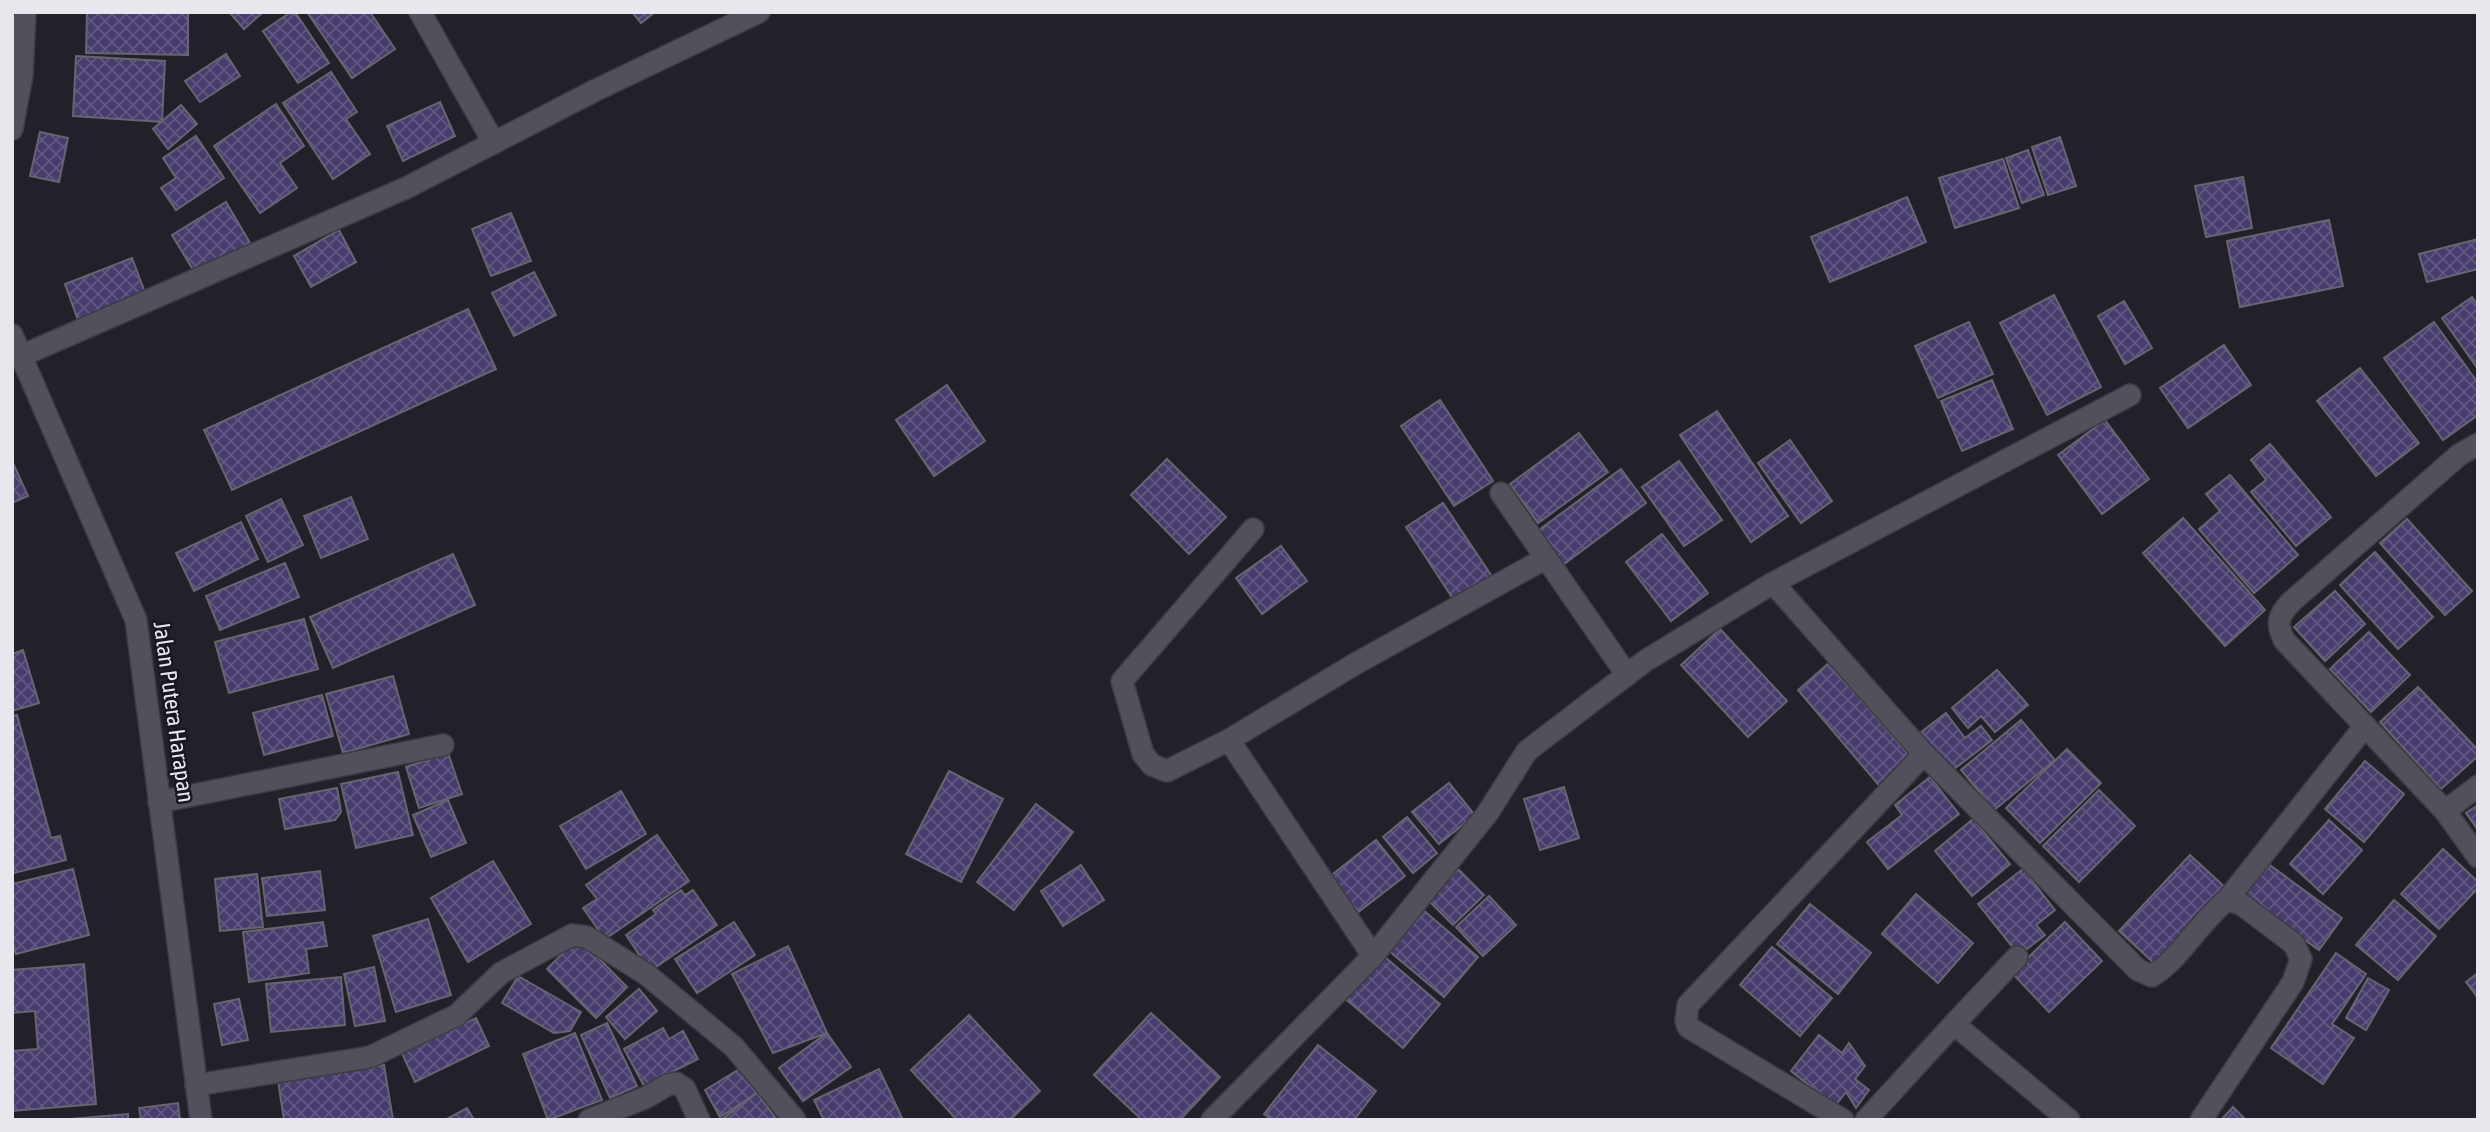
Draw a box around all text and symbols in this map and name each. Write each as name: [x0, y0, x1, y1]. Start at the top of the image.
street label: Jalan Putera Harapan: [148, 620, 200, 804]

